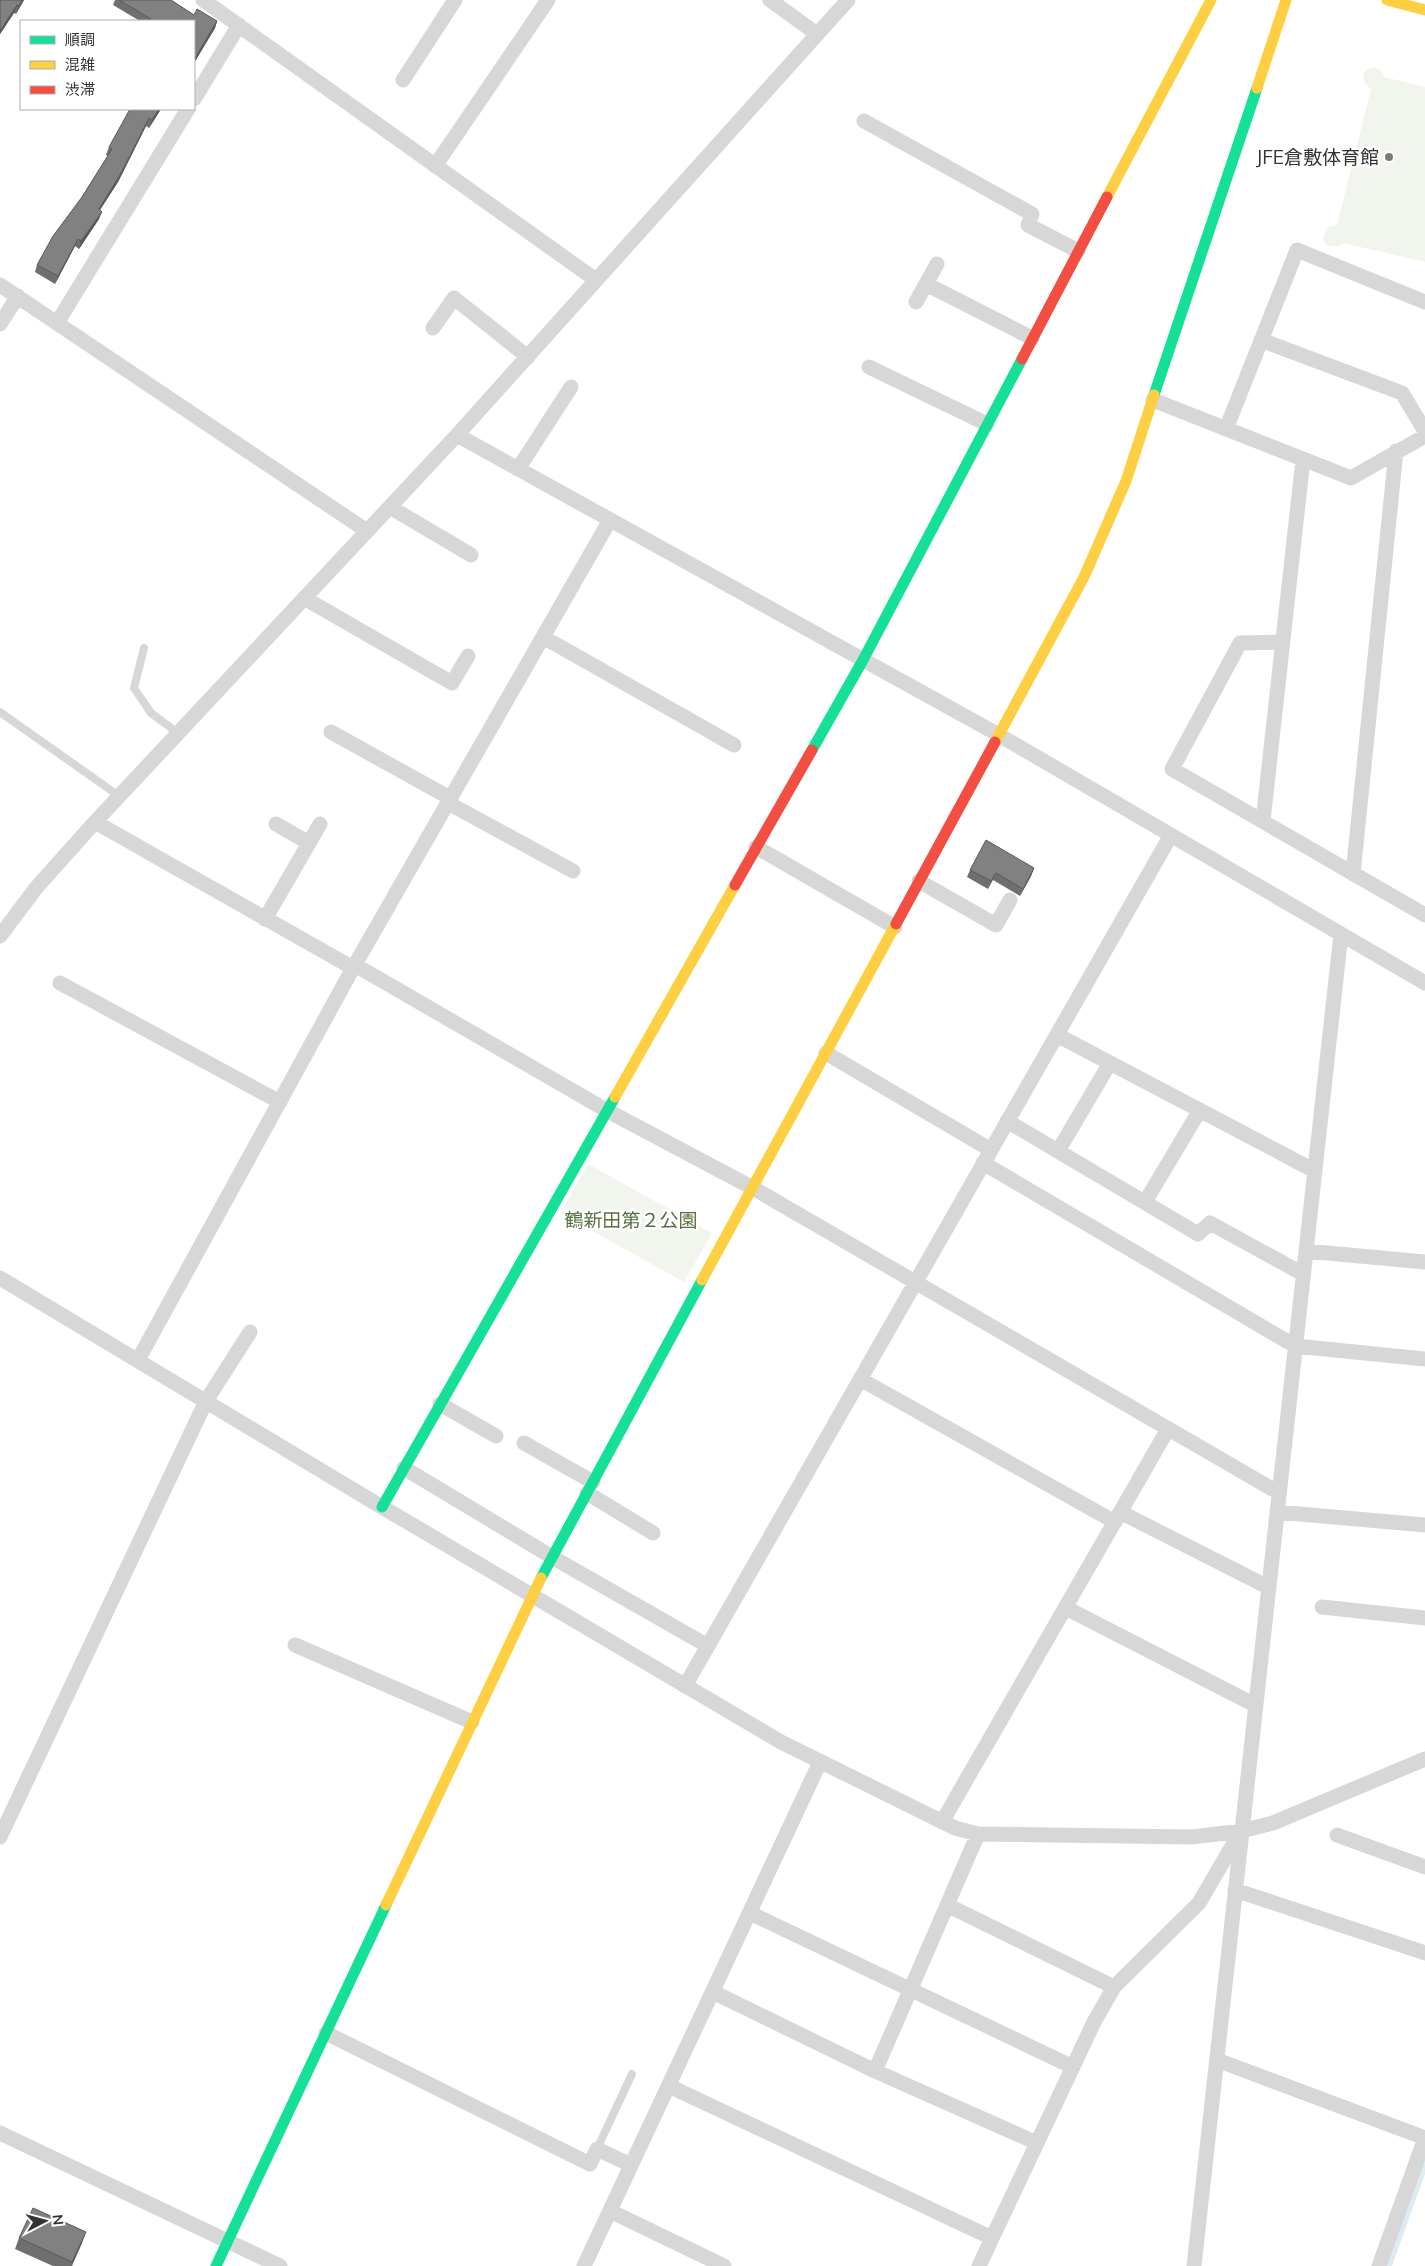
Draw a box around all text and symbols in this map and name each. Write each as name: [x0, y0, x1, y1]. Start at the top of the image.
legend: [20, 20, 195, 110]
text: 順調: [65, 30, 95, 49]
text: 混雑: [65, 55, 95, 74]
text: 渋滞: [65, 80, 95, 99]
place label: JFE倉敷体育館: [1256, 145, 1379, 169]
marker: JFE倉敷体育館: [1383, 151, 1395, 163]
park label: 鶴新田第２公園: [564, 1208, 698, 1232]
north arrow: [20, 2196, 70, 2246]
text: N: [48, 2213, 67, 2226]

